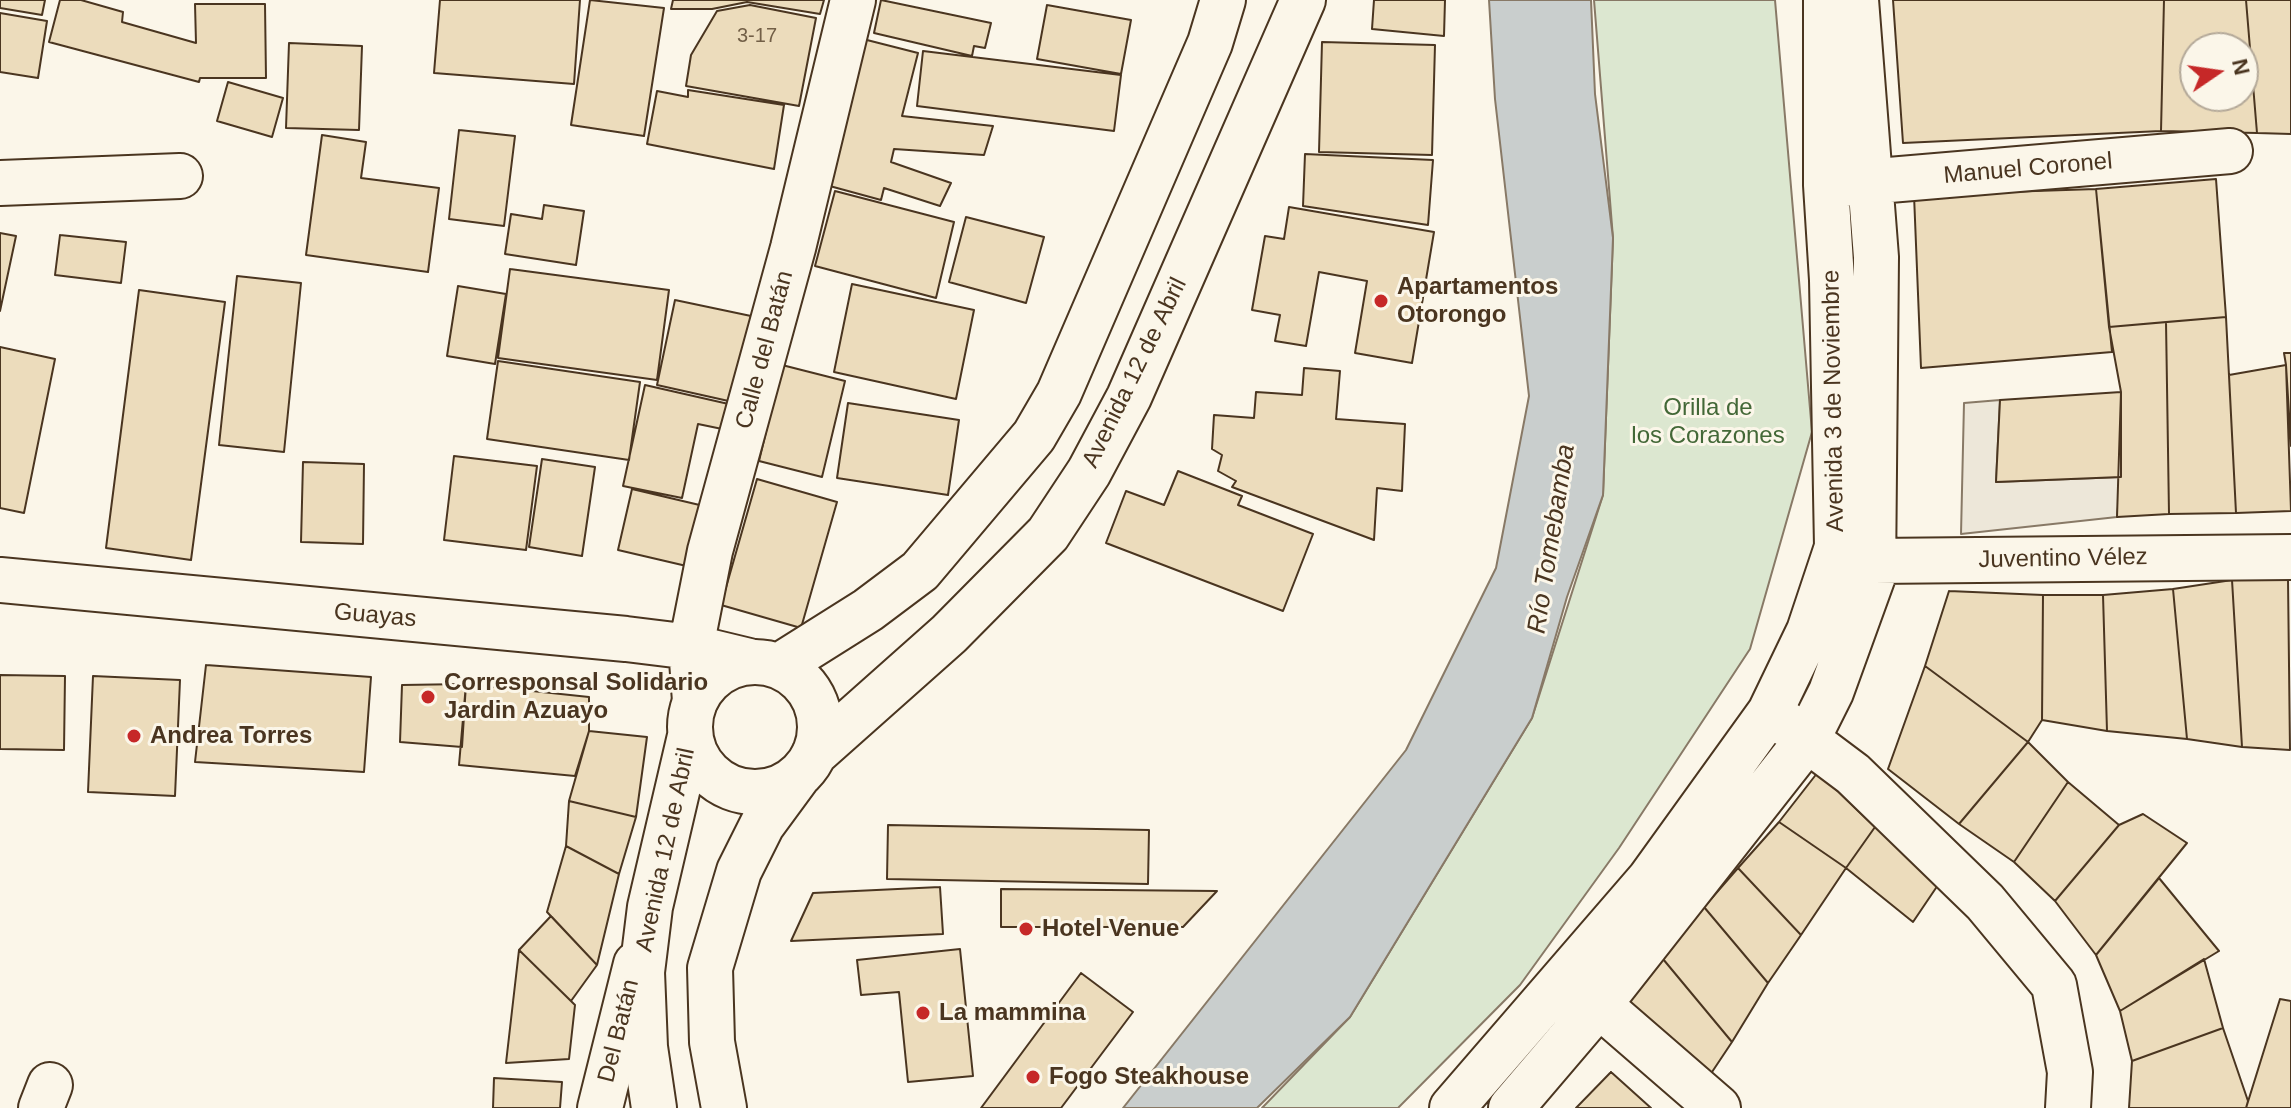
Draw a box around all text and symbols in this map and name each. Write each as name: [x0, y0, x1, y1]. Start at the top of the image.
house number: 3-17: [737, 24, 777, 48]
north arrow: [2179, 32, 2259, 112]
text: N: [2227, 56, 2255, 77]
street label: Manuel Coronel: [1942, 147, 2114, 191]
street label: Calle del Batán: [730, 268, 800, 432]
street label: Avenida 3 de Noviembre: [1817, 270, 1851, 532]
street label: Avenida 12 de Abril: [1077, 273, 1193, 473]
place label: Apartamentos Otorongo: [1397, 273, 1558, 329]
marker: Apartamentos Otorongo: [1372, 292, 1390, 310]
park label: Orilla de los Corazones: [1631, 394, 1785, 450]
water label: Río Tomebamba: [1522, 442, 1582, 636]
street label: Juventino Vélez: [1978, 543, 2148, 575]
street label: Guayas: [333, 598, 417, 634]
place label: Corresponsal Solidario Jardin Azuayo: [444, 669, 708, 725]
marker: Corresponsal Solidario Jardin Azuayo: [419, 688, 437, 706]
place label: Andrea Torres: [150, 722, 312, 750]
marker: Andrea Torres: [125, 727, 143, 745]
street label: Avenida 12 de Abril: [630, 745, 702, 955]
place label: Hotel Venue: [1042, 915, 1179, 943]
marker: Hotel Venue: [1017, 920, 1035, 938]
street label: Del Batán: [592, 976, 646, 1086]
place label: La mammina: [939, 999, 1086, 1027]
marker: La mammina: [914, 1004, 932, 1022]
place label: Fogo Steakhouse: [1049, 1063, 1249, 1091]
marker: Fogo Steakhouse: [1024, 1068, 1042, 1086]

